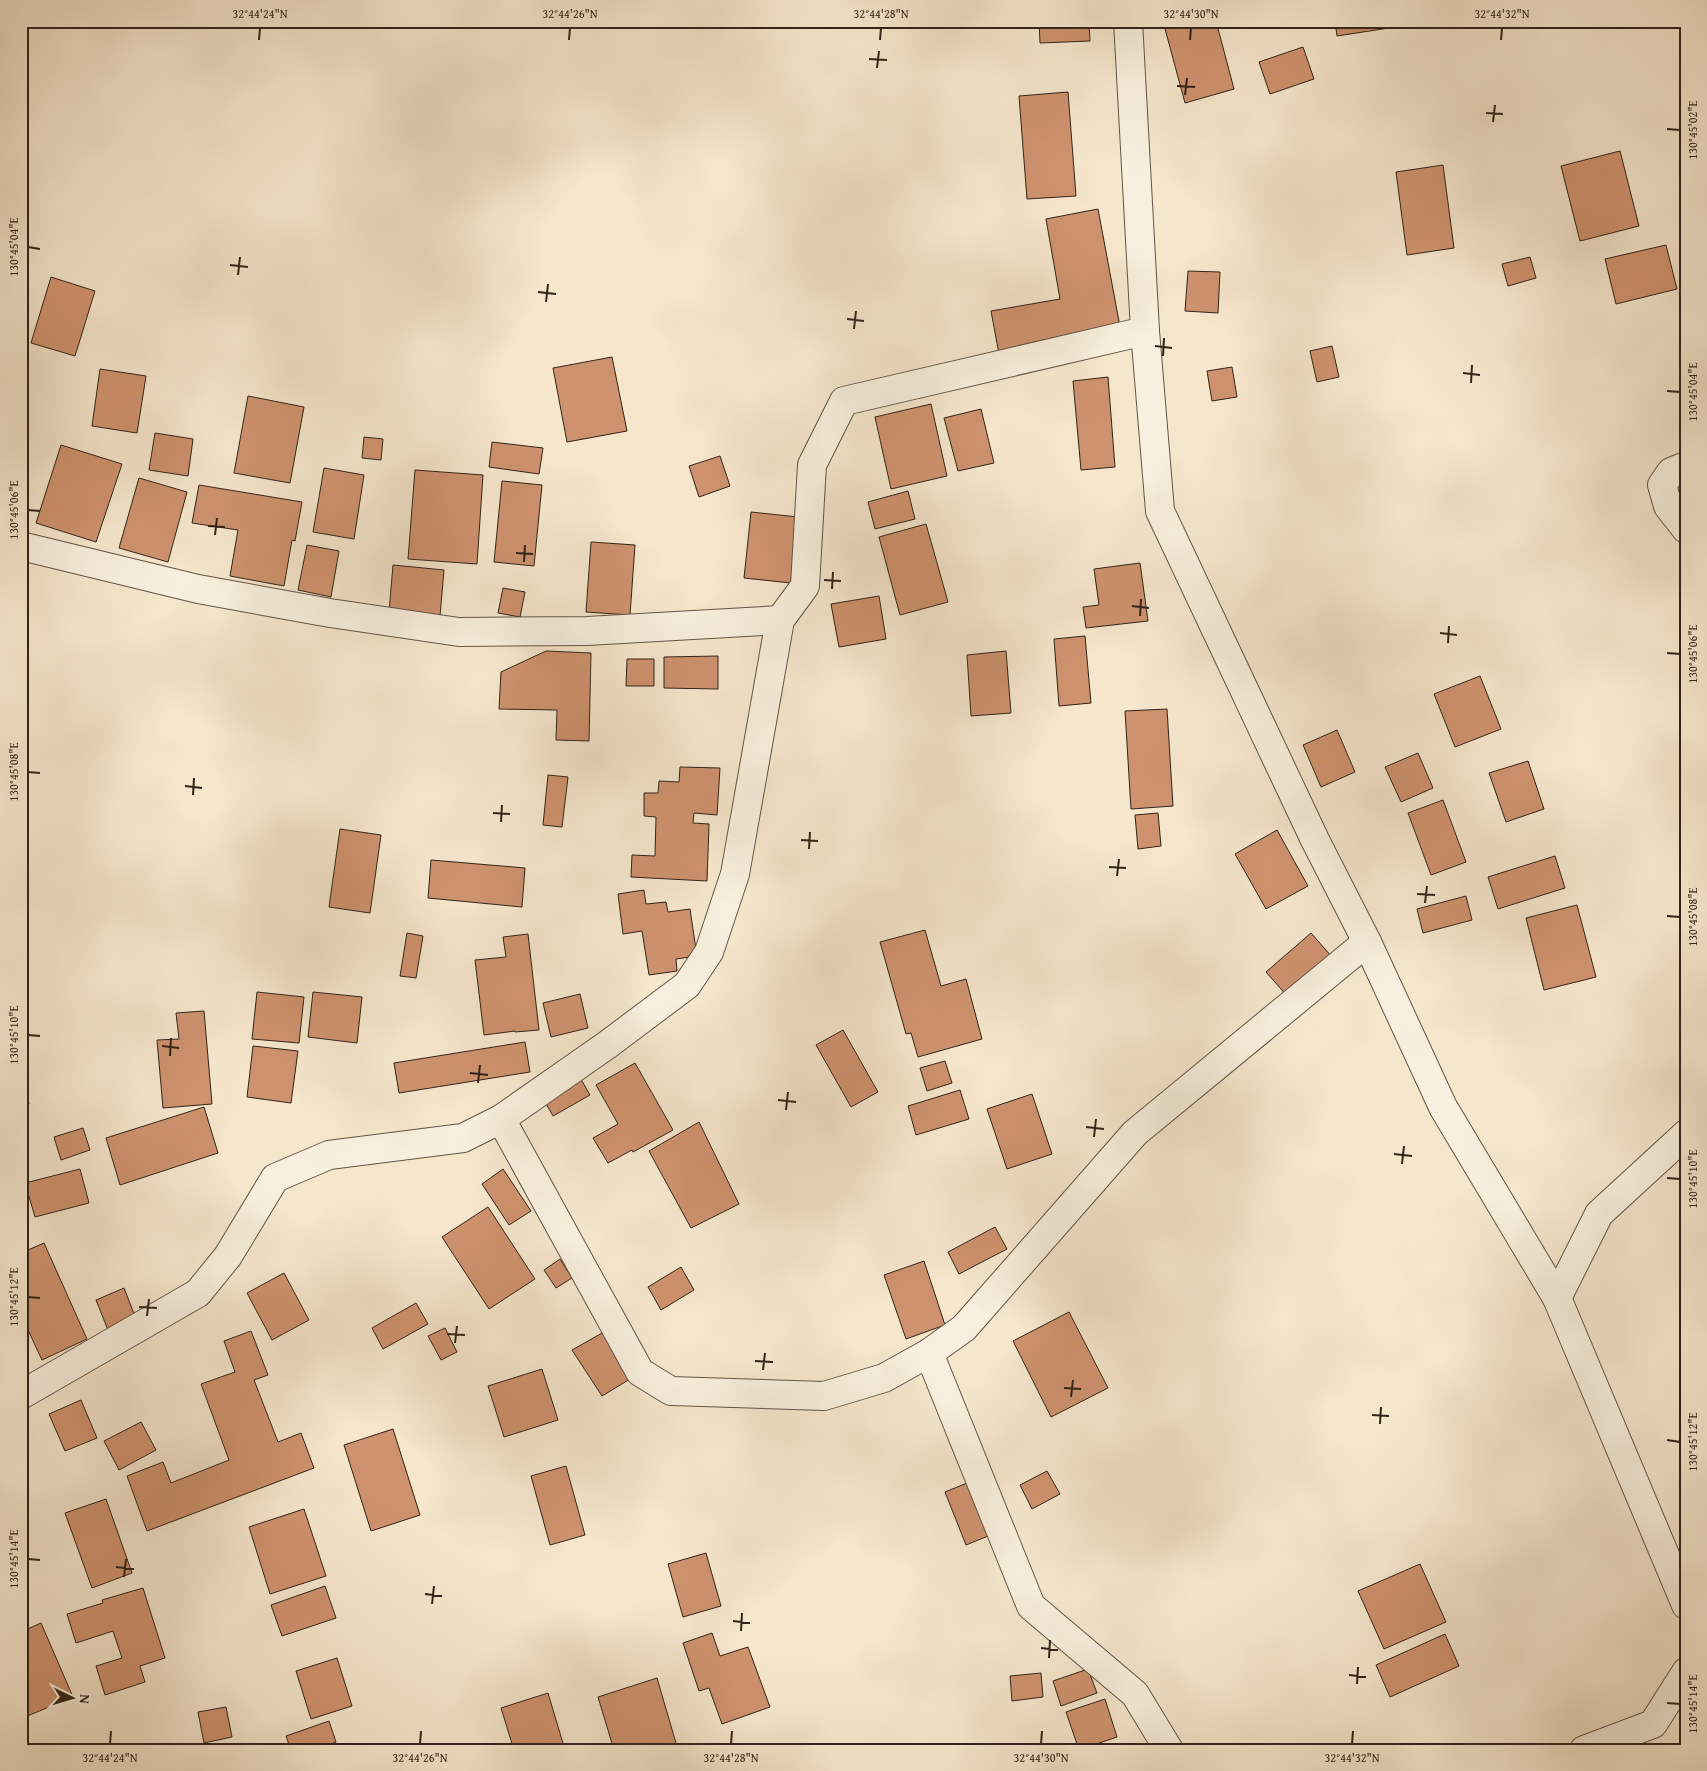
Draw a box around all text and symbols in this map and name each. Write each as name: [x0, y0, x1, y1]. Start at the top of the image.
text: 32°44'24"N: [232, 5, 288, 22]
text: 32°44'26"N: [542, 5, 598, 22]
text: 32°44'28"N: [853, 5, 909, 22]
text: 32°44'30"N: [1163, 5, 1219, 22]
text: 32°44'32"N: [1474, 5, 1530, 22]
text: 130°45'02"E: [1684, 100, 1701, 160]
text: 130°45'04"E: [5, 217, 22, 277]
text: 130°45'04"E: [1684, 362, 1701, 422]
text: 130°45'06"E: [5, 480, 22, 540]
text: 130°45'06"E: [1684, 624, 1701, 684]
text: 130°45'08"E: [5, 742, 22, 802]
text: 130°45'08"E: [1684, 887, 1701, 947]
text: 130°45'10"E: [5, 1005, 22, 1065]
text: 130°45'10"E: [1684, 1149, 1701, 1209]
text: 130°45'12"E: [5, 1267, 22, 1327]
text: 130°45'12"E: [1684, 1412, 1701, 1472]
text: 130°45'14"E: [5, 1529, 22, 1589]
north arrow: [48, 1674, 98, 1724]
text: 130°45'14"E: [1684, 1674, 1701, 1734]
text: N: [75, 1694, 95, 1705]
text: 32°44'24"N: [82, 1749, 138, 1766]
text: 32°44'26"N: [392, 1749, 448, 1766]
text: 32°44'28"N: [703, 1749, 759, 1766]
text: 32°44'30"N: [1013, 1749, 1069, 1766]
text: 32°44'32"N: [1324, 1749, 1380, 1766]

